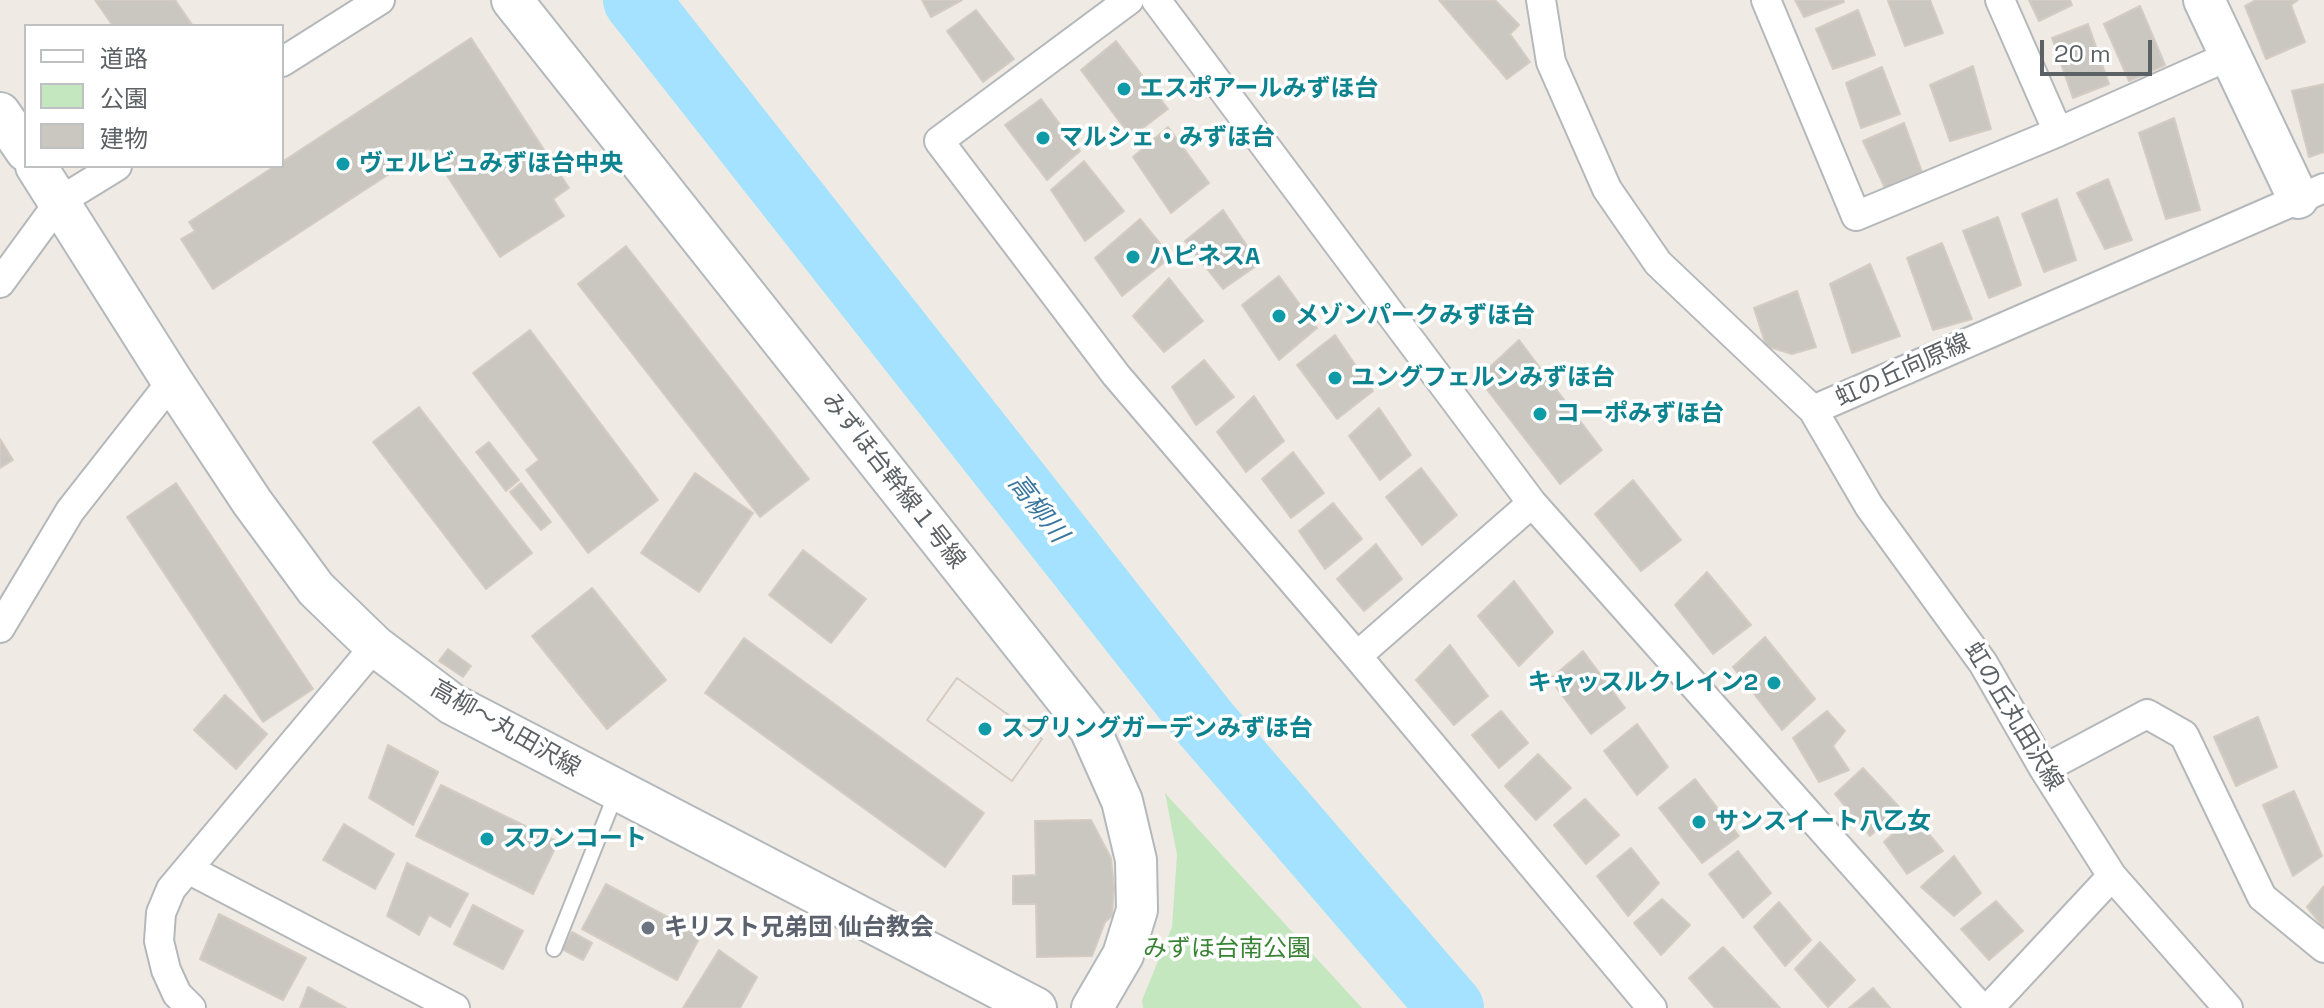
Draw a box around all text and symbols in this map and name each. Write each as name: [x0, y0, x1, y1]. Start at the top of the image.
legend: [24, 24, 284, 168]
scale bar: [2044, 24, 2156, 74]
text: 20 m: [2054, 38, 2111, 69]
text: 道路: [100, 43, 148, 74]
place label: エスポアールみずほ台: [1140, 75, 1379, 103]
marker: エスポアールみずほ台: [1115, 80, 1133, 98]
text: 公園: [100, 83, 148, 114]
text: 建物: [100, 123, 148, 154]
place label: マルシェ・みずほ台: [1059, 124, 1275, 152]
marker: マルシェ・みずほ台: [1034, 129, 1052, 147]
place label: ヴェルビュみずほ台中央: [359, 150, 623, 178]
marker: ヴェルビュみずほ台中央: [334, 155, 352, 173]
place label: ハピネスA: [1149, 243, 1260, 271]
marker: ハピネスA: [1124, 248, 1142, 266]
place label: メゾンパークみずほ台: [1295, 302, 1535, 330]
marker: メゾンパークみずほ台: [1270, 307, 1288, 325]
street label: 虹の丘向原線: [1831, 329, 1975, 413]
place label: ユングフェルンみずほ台: [1351, 364, 1615, 392]
marker: ユングフェルンみずほ台: [1326, 369, 1344, 387]
street label: みずほ台幹線１号線: [815, 387, 971, 575]
place label: コーポみずほ台: [1556, 400, 1724, 428]
marker: コーポみずほ台: [1531, 405, 1549, 423]
water label: 高柳川: [1001, 469, 1073, 549]
street label: 虹の丘丸田沢線: [1957, 638, 2069, 796]
place label: キャッスルクレイン2: [1528, 669, 1758, 697]
marker: キャッスルクレイン2: [1765, 674, 1783, 692]
street label: 高柳～丸田沢線: [425, 675, 585, 783]
place label: スプリングガーデンみずほ台: [1001, 715, 1313, 743]
marker: スプリングガーデンみずほ台: [976, 720, 994, 738]
place label: サンスイート八乙女: [1715, 808, 1931, 836]
marker: サンスイート八乙女: [1690, 813, 1708, 831]
place label: スワンコート: [503, 825, 647, 853]
marker: スワンコート: [478, 830, 496, 848]
place label: キリスト兄弟団 仙台教会: [664, 914, 934, 942]
marker: キリスト兄弟団 仙台教会: [639, 919, 657, 937]
park label: みずほ台南公園: [1143, 935, 1311, 963]

